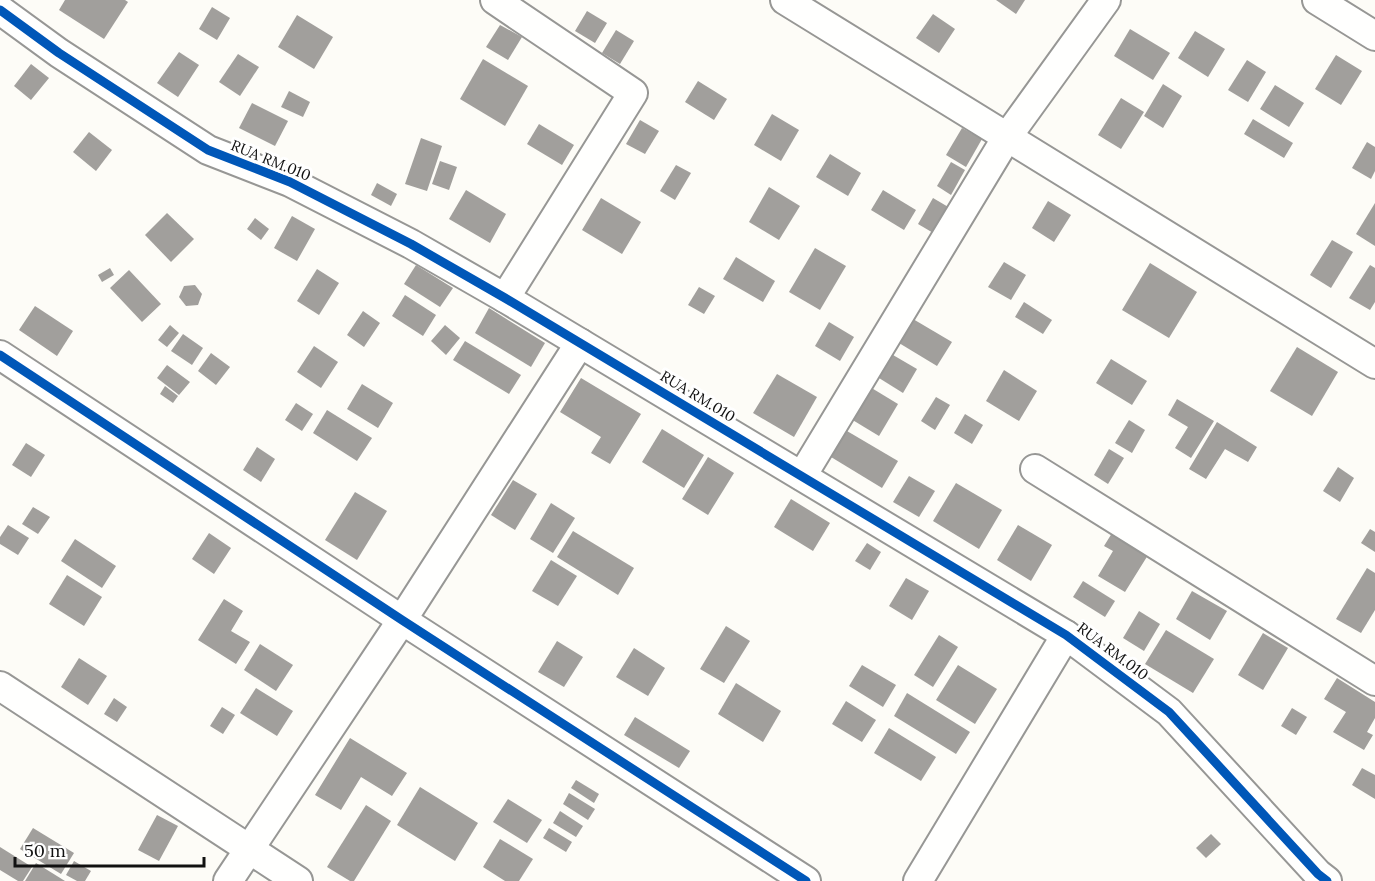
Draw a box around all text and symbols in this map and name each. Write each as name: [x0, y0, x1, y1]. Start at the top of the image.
street label: RUA RM.010: [228, 135, 314, 185]
street label: RUA RM.010: [657, 366, 739, 426]
street label: RUA RM.010: [1074, 618, 1152, 684]
scale bar: [15, 830, 204, 868]
text: 50 m: [24, 839, 66, 862]

